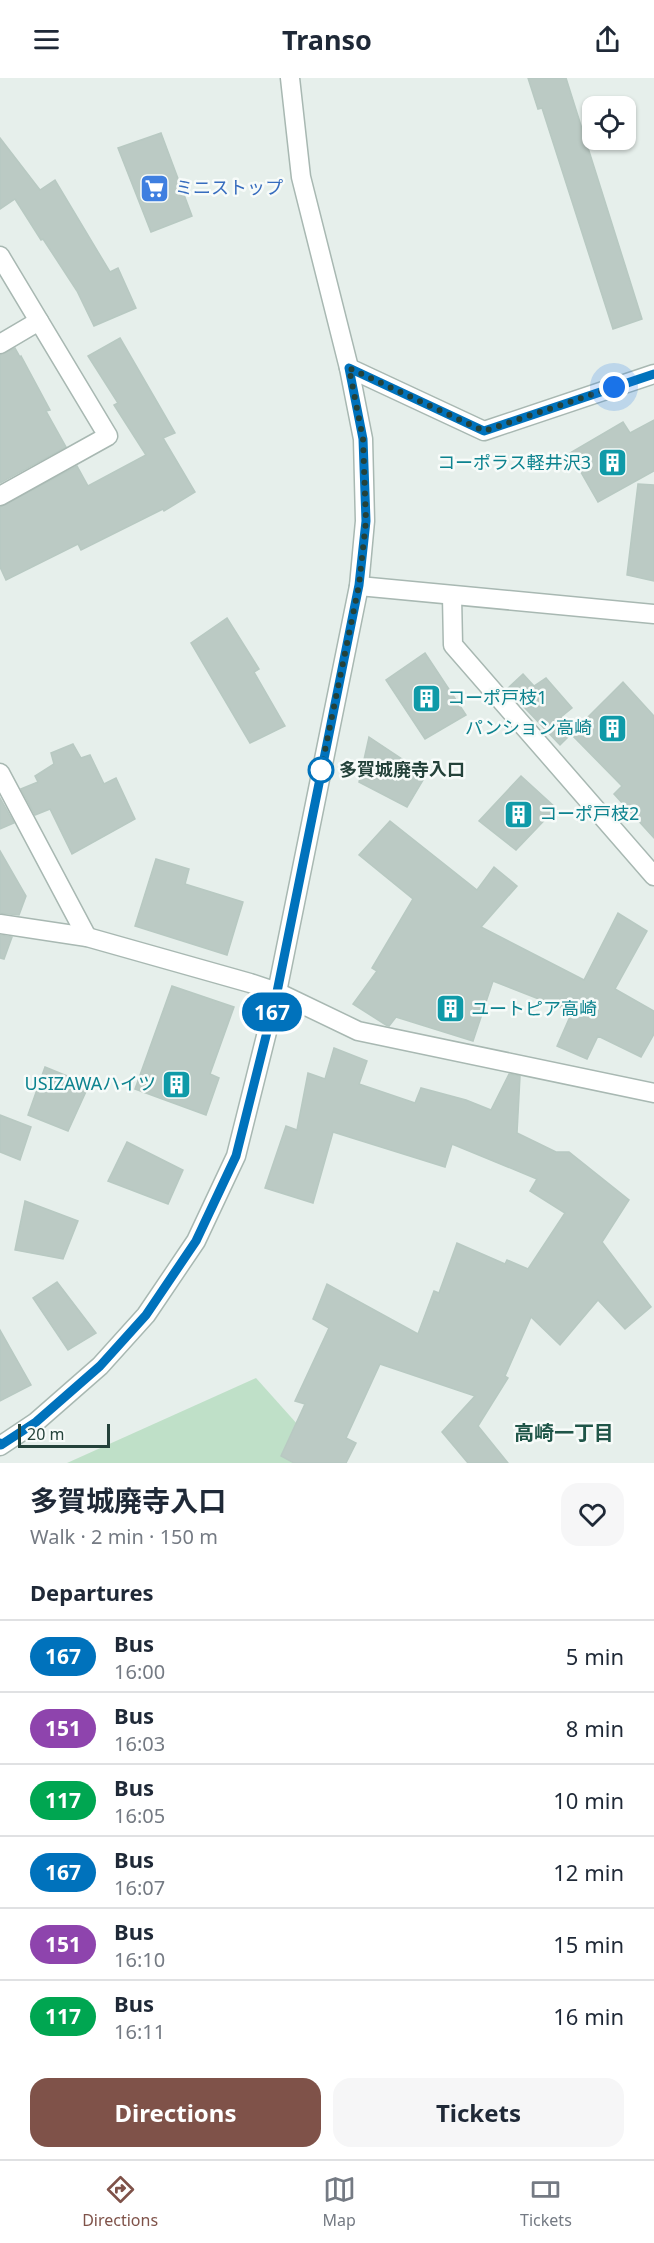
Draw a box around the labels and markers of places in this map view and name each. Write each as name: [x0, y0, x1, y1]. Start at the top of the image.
supermarket icon: ミニストップ: [138, 172, 170, 204]
place label: ミニストップ: [175, 175, 283, 199]
building icon: コーポラス軽井沢3: [596, 447, 628, 479]
place label: コーポラス軽井沢3: [437, 450, 591, 474]
building icon: コーポ戸枝1: [410, 682, 442, 714]
place label: コーポ戸枝1: [447, 685, 547, 709]
building icon: パンション高崎: [597, 712, 629, 744]
place label: パンション高崎: [465, 715, 592, 739]
marker: 多賀城廃寺入口: [308, 757, 334, 783]
place label: 多賀城廃寺入口: [339, 757, 465, 781]
building icon: コーポ戸枝2: [502, 798, 534, 830]
place label: コーポ戸枝2: [539, 801, 639, 825]
building icon: ユートピア高崎: [434, 993, 466, 1025]
place label: ユートピア高崎: [471, 996, 597, 1020]
building icon: USIZAWAハイツ: [161, 1068, 193, 1100]
place label: USIZAWAハイツ: [25, 1071, 156, 1095]

